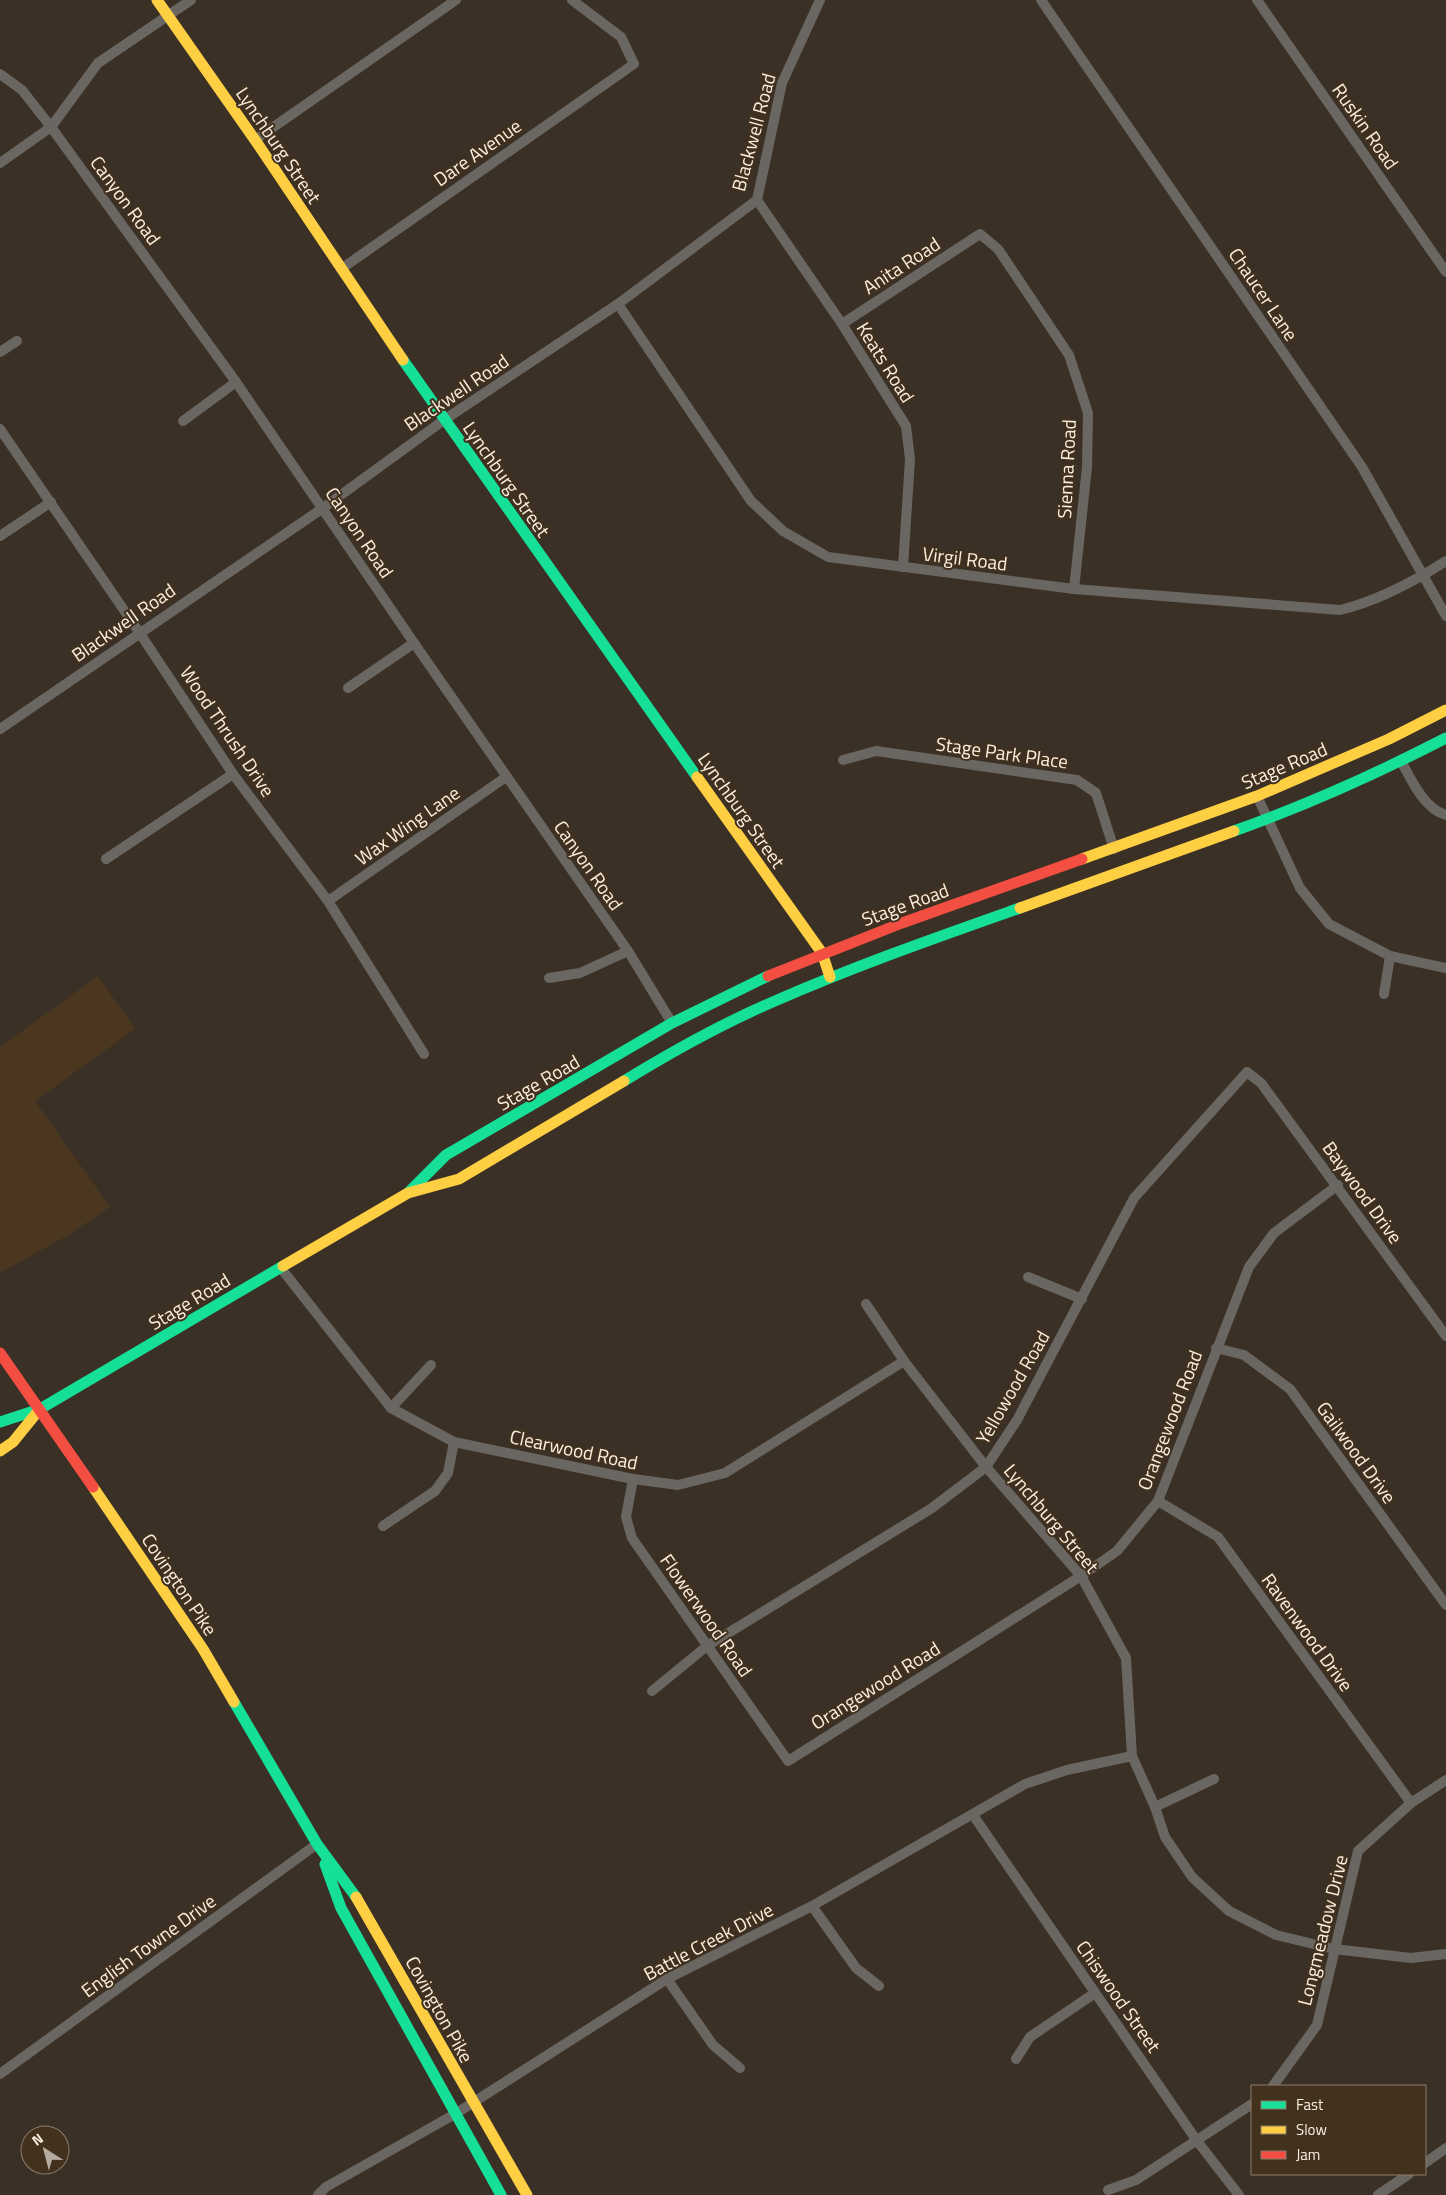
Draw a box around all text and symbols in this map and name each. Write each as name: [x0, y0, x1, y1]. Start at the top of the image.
street label: Blackwell Road: [723, 70, 783, 194]
street label: Ruskin Road: [1326, 77, 1406, 175]
street label: Lynchburg Street: [229, 81, 329, 210]
street label: Dare Avenue: [427, 111, 527, 193]
street label: Canyon Road: [84, 149, 168, 251]
street label: Anita Road: [857, 229, 945, 301]
street label: Chaucer Lane: [1222, 241, 1306, 347]
street label: Keats Road: [850, 316, 922, 408]
street label: Blackwell Road: [398, 346, 514, 438]
street label: Lynchburg Street: [456, 415, 558, 543]
street label: Sienna Road: [1049, 419, 1083, 519]
street label: Canyon Road: [319, 481, 401, 583]
street label: Virgil Road: [921, 538, 1009, 578]
street label: Blackwell Road: [65, 575, 181, 669]
street label: Wood Thrush Drive: [173, 660, 283, 802]
street label: Stage Park Place: [934, 728, 1070, 776]
street label: Stage Road: [1236, 734, 1332, 796]
street label: Lynchburg Street: [691, 746, 793, 874]
street label: Wax Wing Lane: [349, 778, 465, 872]
street label: Canyon Road: [547, 814, 631, 916]
street label: Stage Road: [857, 875, 953, 933]
street label: Stage Road: [491, 1047, 585, 1117]
street label: Baywood Drive: [1316, 1135, 1410, 1249]
street label: Stage Road: [143, 1265, 235, 1337]
street label: Yellowood Road: [968, 1325, 1056, 1449]
street label: Orangewood Road: [1129, 1346, 1209, 1494]
street label: Gailwood Drive: [1310, 1395, 1404, 1509]
street label: Clearwood Road: [507, 1421, 641, 1477]
street label: Lynchburg Street: [997, 1457, 1107, 1579]
street label: Covington Pike: [135, 1527, 225, 1641]
street label: Flowerwood Road: [654, 1547, 760, 1683]
street label: Ravenwood Drive: [1255, 1567, 1361, 1697]
street label: Orangewood Road: [805, 1634, 945, 1736]
street label: Longmeadow Drive: [1289, 1852, 1355, 2008]
street label: English Towne Drive: [75, 1886, 221, 2004]
street label: Battle Creek Drive: [638, 1895, 778, 1987]
street label: Chiswood Street: [1070, 1934, 1169, 2058]
street label: Covington Pike: [399, 1950, 481, 2068]
legend: [1251, 2085, 1426, 2175]
text: Fast: [1296, 2093, 1324, 2116]
text: Slow: [1296, 2118, 1327, 2141]
north arrow: [20, 2125, 70, 2175]
text: N: [27, 2128, 47, 2150]
text: Jam: [1296, 2143, 1320, 2166]

